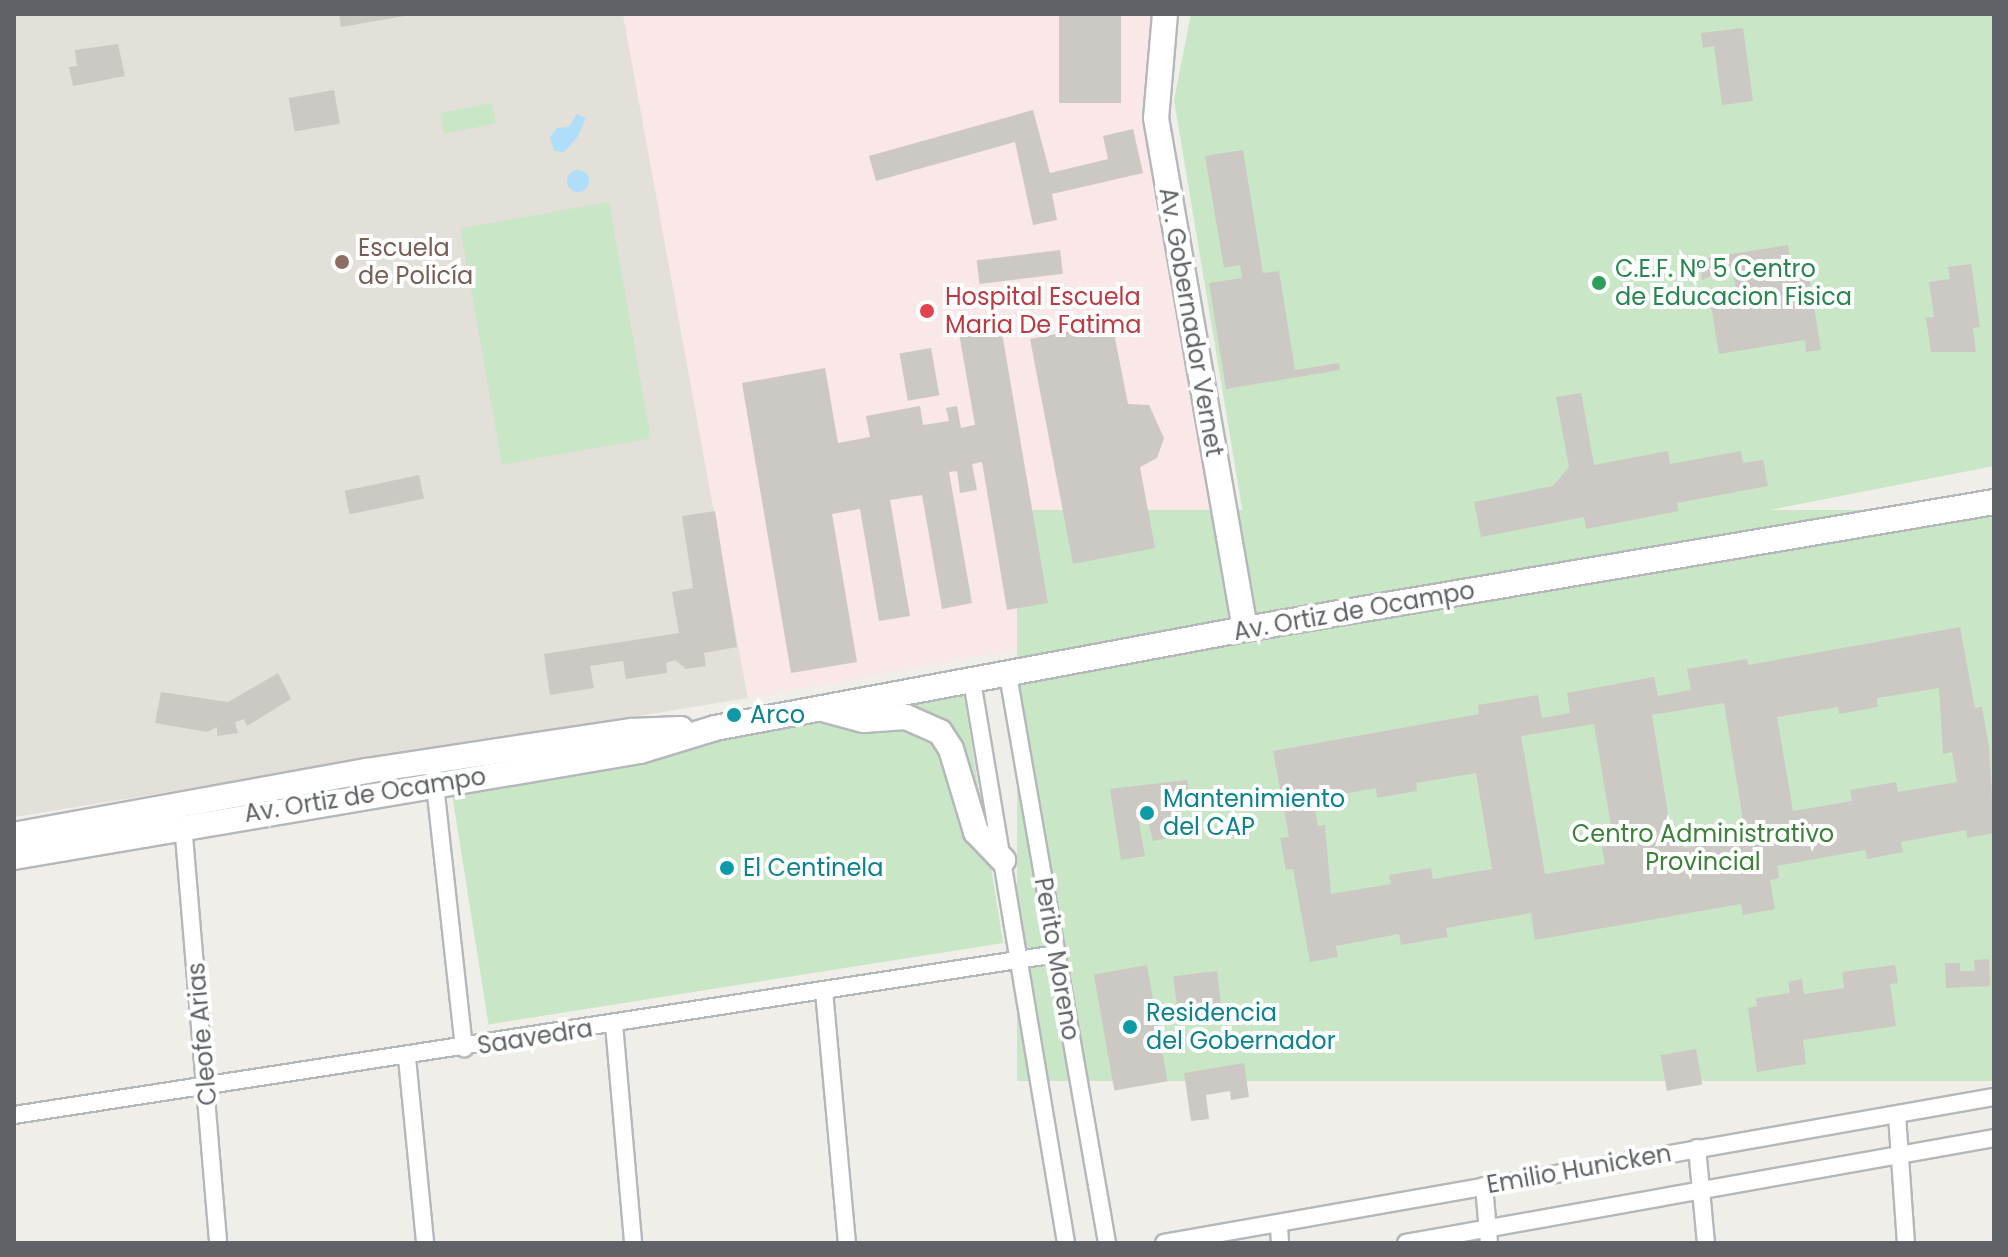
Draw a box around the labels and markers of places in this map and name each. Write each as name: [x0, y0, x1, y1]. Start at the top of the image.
place label: Escuela de Policía: [358, 234, 473, 290]
marker: Escuela de Policía: [333, 253, 351, 271]
place label: C.E.F. N° 5 Centro de Educacion Fisica: [1615, 255, 1852, 311]
marker: C.E.F. N° 5 Centro de Educacion Fisica: [1590, 274, 1608, 292]
place label: Hospital Escuela Maria De Fatima: [945, 283, 1142, 339]
marker: Hospital Escuela Maria De Fatima: [916, 300, 938, 322]
place label: Arco: [750, 701, 805, 729]
marker: Arco: [725, 706, 743, 724]
place label: Mantenimiento del CAP: [1163, 785, 1345, 841]
marker: Mantenimiento del CAP: [1138, 804, 1156, 822]
place label: El Centinela: [743, 854, 883, 882]
marker: El Centinela: [718, 859, 736, 877]
place label: Residencia del Gobernador: [1146, 999, 1336, 1055]
marker: Residencia del Gobernador: [1121, 1018, 1139, 1036]

